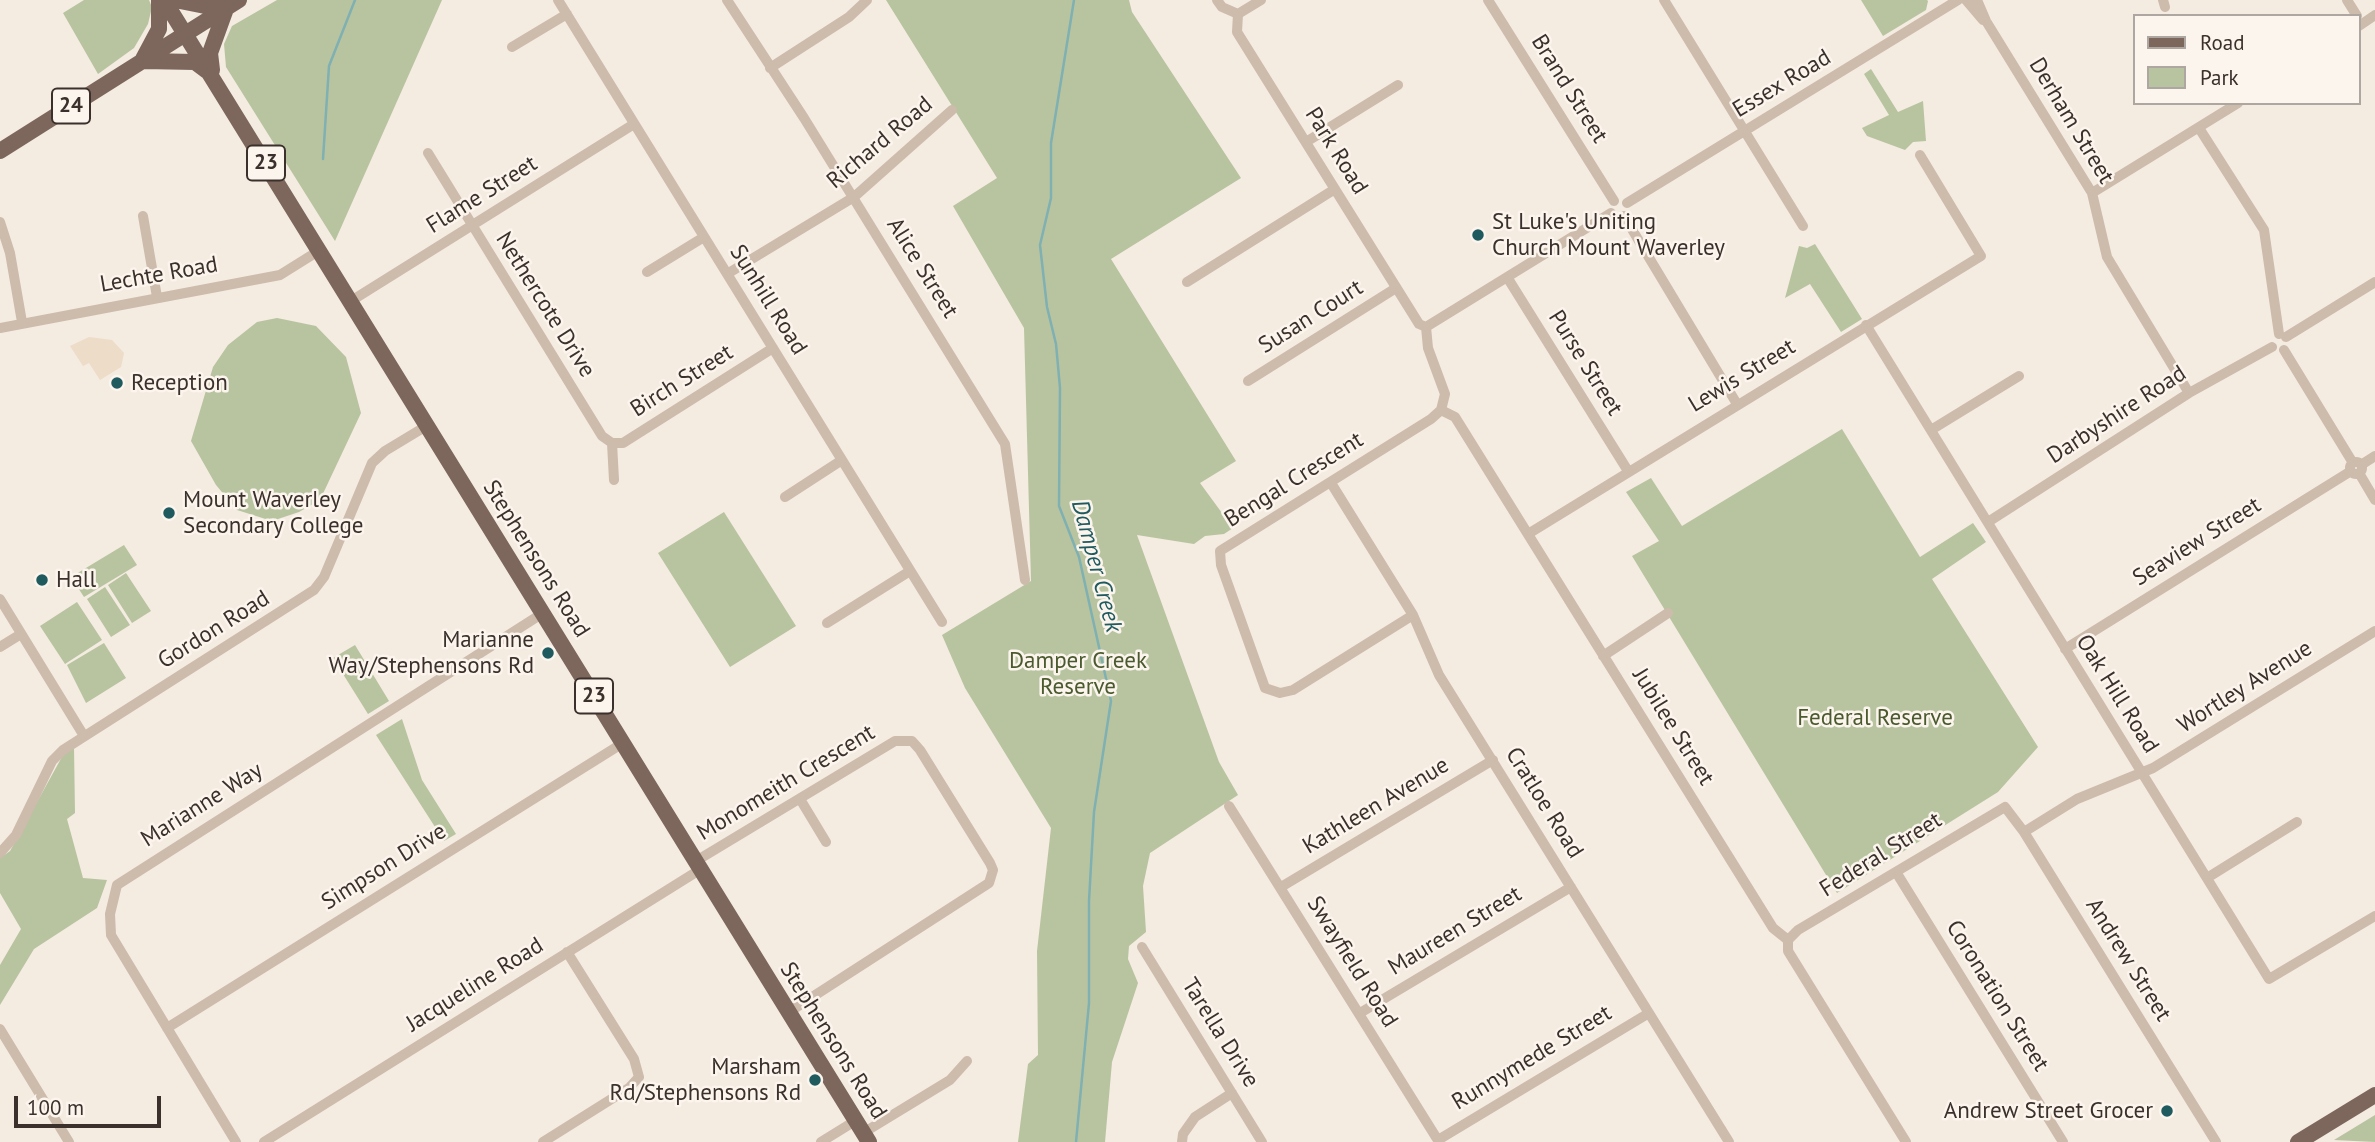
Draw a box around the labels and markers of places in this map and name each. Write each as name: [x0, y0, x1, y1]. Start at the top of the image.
place label: St Luke's Uniting Church Mount Waverley: [1492, 208, 1725, 262]
marker: St Luke's Uniting Church Mount Waverley: [1470, 227, 1486, 243]
place label: Reception: [131, 369, 228, 397]
marker: Reception: [109, 375, 125, 391]
place label: Mount Waverley Secondary College: [183, 486, 363, 540]
marker: Mount Waverley Secondary College: [161, 505, 177, 521]
place label: Hall: [56, 566, 96, 594]
marker: Hall: [34, 572, 50, 588]
place label: Marianne Way/Stephensons Rd: [328, 626, 534, 680]
marker: Marianne Way/Stephensons Rd: [540, 645, 556, 661]
place label: Marsham Rd/Stephensons Rd: [610, 1053, 801, 1107]
marker: Marsham Rd/Stephensons Rd: [807, 1072, 823, 1088]
place label: Andrew Street Grocer: [1944, 1097, 2153, 1125]
marker: Andrew Street Grocer: [2159, 1103, 2175, 1119]

